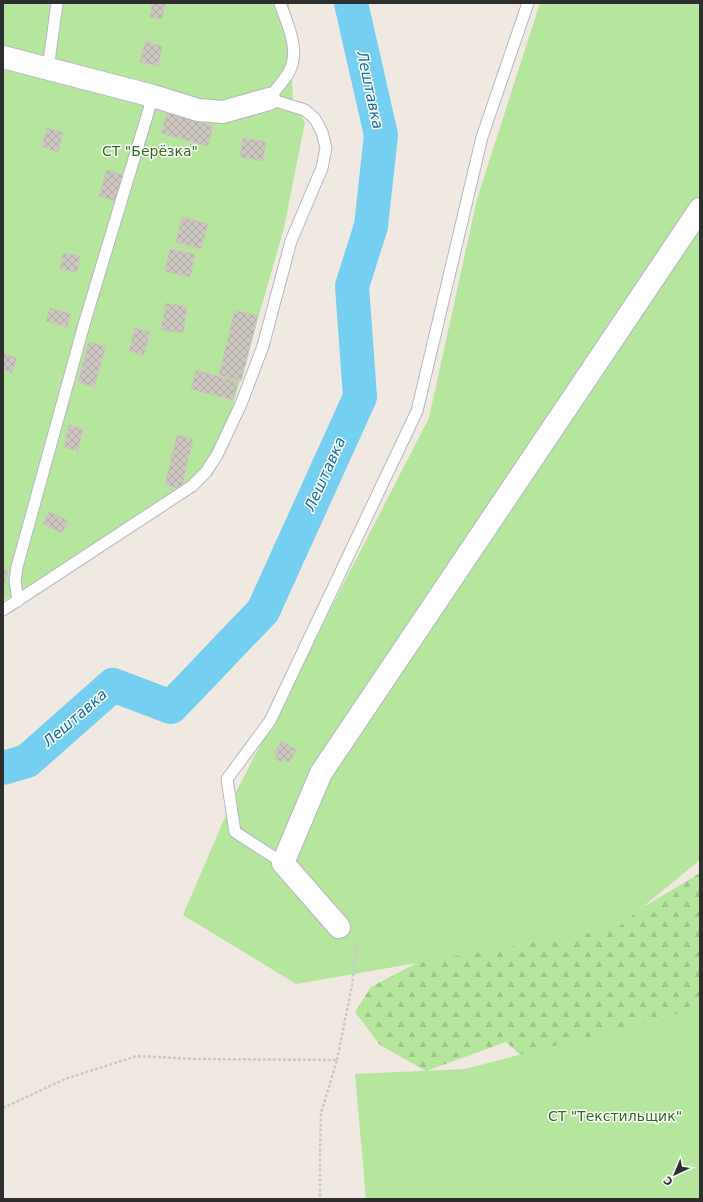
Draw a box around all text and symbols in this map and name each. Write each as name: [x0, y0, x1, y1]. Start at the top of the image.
water label: Лештавка: [353, 48, 387, 131]
park label: СТ "Берёзка": [102, 143, 198, 159]
water label: Лештавка: [300, 434, 349, 515]
water label: Лештавка: [38, 685, 111, 751]
park label: СТ "Текстильщик": [548, 1108, 682, 1124]
north arrow: [655, 1154, 695, 1194]
text: С: [661, 1173, 676, 1188]

